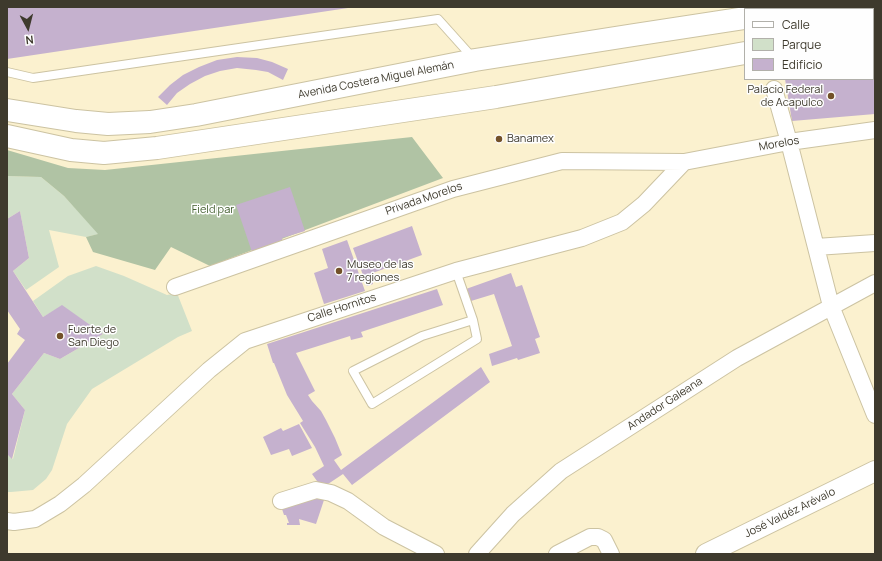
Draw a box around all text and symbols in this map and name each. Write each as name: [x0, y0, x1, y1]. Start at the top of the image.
north arrow: [8, 8, 48, 48]
legend: [744, 8, 874, 80]
text: Calle: [782, 16, 810, 33]
text: N: [25, 32, 34, 48]
text: Parque: [782, 36, 821, 53]
text: Edificio: [782, 56, 822, 73]
street label: Avenida Costera Miguel Alemán: [297, 58, 455, 102]
place label: Palacio Federal de Acapulco: [747, 83, 823, 109]
marker: Palacio Federal de Acapulco: [826, 91, 836, 101]
place label: Banamex: [507, 132, 554, 146]
marker: Banamex: [494, 134, 504, 144]
street label: Morelos: [758, 134, 800, 154]
street label: Privada Morelos: [384, 180, 464, 218]
park label: Field par: [192, 203, 234, 217]
place label: Museo de las 7 regiones: [347, 258, 413, 284]
marker: Museo de las 7 regiones: [334, 266, 344, 276]
street label: Calle Hornitos: [306, 291, 378, 325]
place label: Fuerte de San Diego: [68, 323, 119, 349]
marker: Fuerte de San Diego: [55, 331, 65, 341]
street label: Andador Galeana: [625, 375, 705, 433]
street label: José Valdéz Arévalo: [742, 485, 838, 541]

